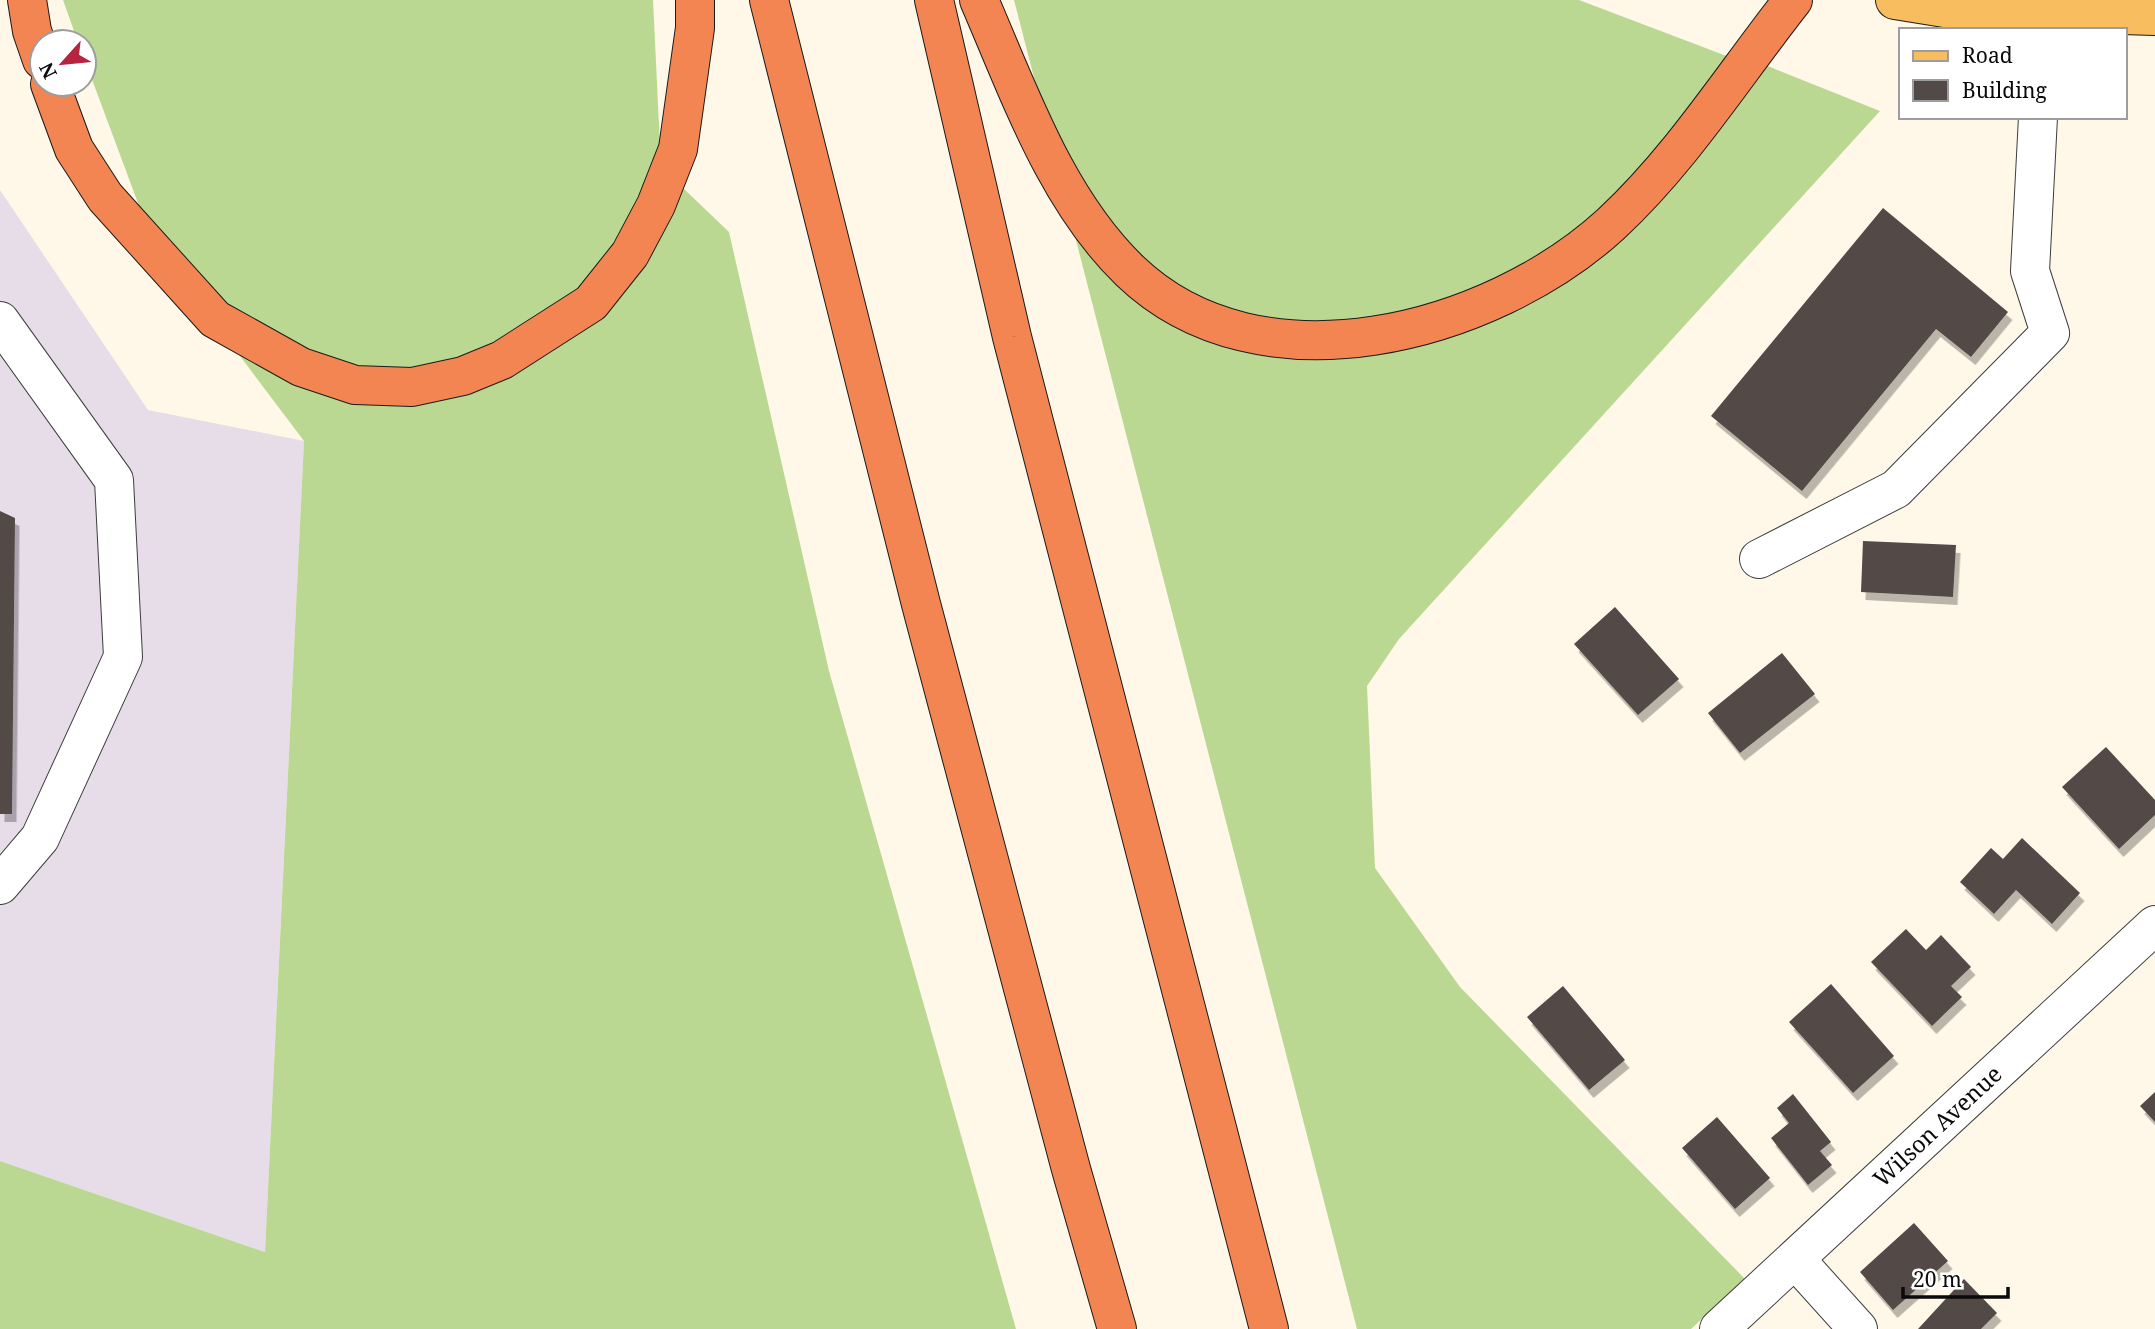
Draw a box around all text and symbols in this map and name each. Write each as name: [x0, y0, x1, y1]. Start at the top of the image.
north arrow: [28, 28, 98, 98]
legend: [1899, 28, 2127, 119]
text: Road: [1962, 41, 2013, 69]
text: N: [33, 58, 63, 83]
text: Building: [1962, 76, 2047, 104]
street label: Wilson Avenue: [1865, 1058, 2008, 1194]
scale bar: [1903, 1256, 2008, 1300]
text: 20 m: [1913, 1265, 1962, 1293]

